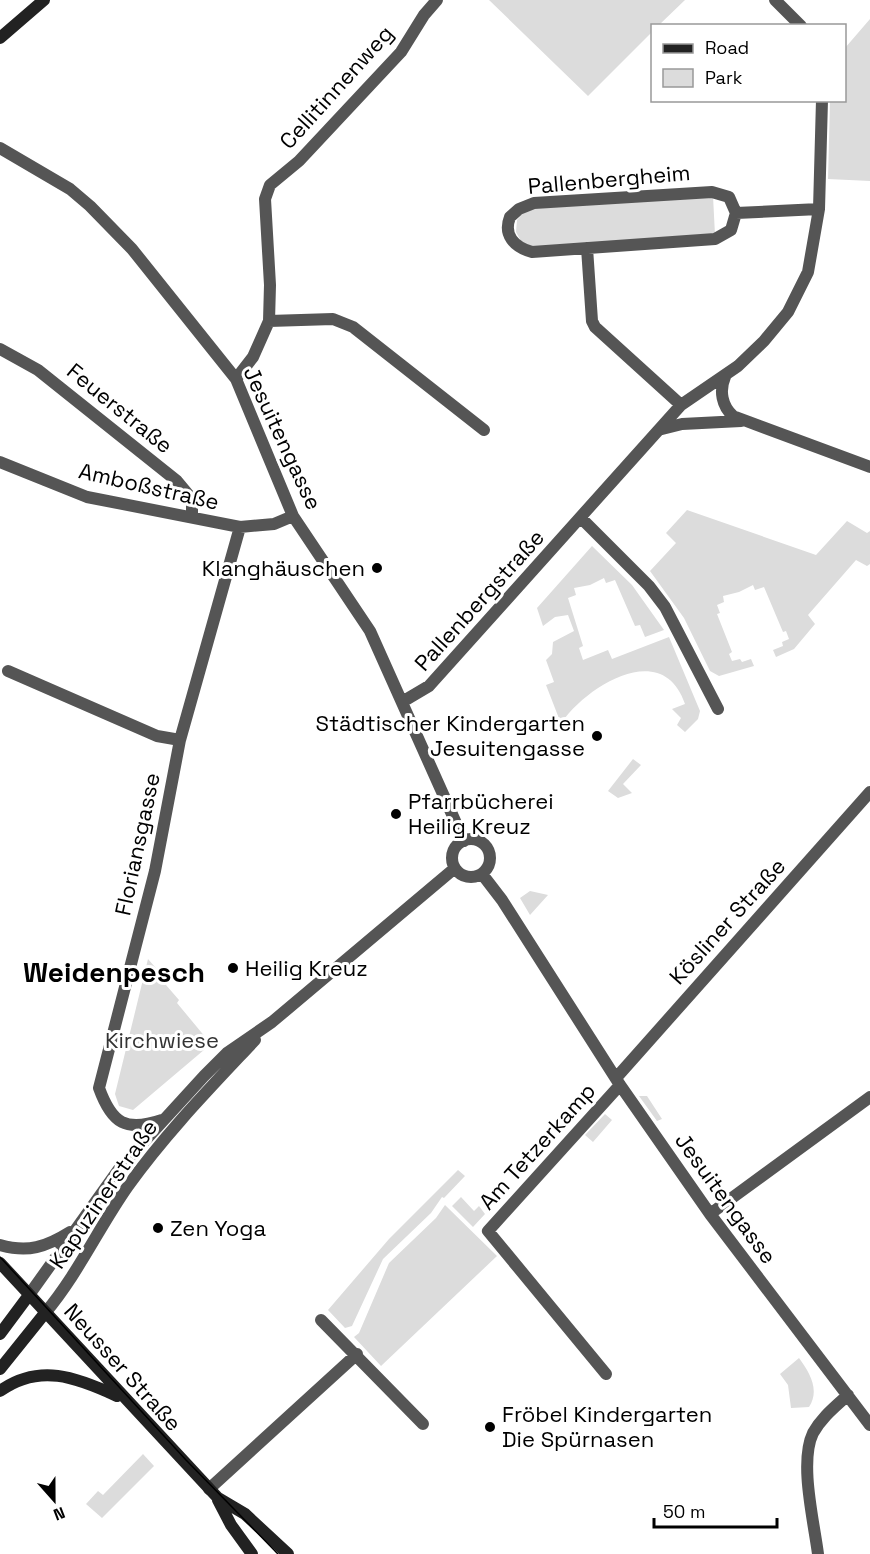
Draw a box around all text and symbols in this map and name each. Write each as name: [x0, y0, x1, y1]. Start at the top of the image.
street label: Cellitinnenweg: [273, 19, 399, 155]
legend: [651, 24, 846, 102]
text: Road: [705, 36, 749, 59]
text: Park: [705, 66, 743, 89]
street label: Pallenbergheim: [527, 158, 691, 200]
street label: Feuerstraße: [61, 357, 179, 459]
street label: Jesuitengasse: [238, 362, 328, 514]
street label: Amboßstraße: [76, 456, 222, 516]
street label: Pallenbergstraße: [408, 523, 550, 677]
place label: Klanghäuschen: [202, 554, 365, 582]
marker: Klanghäuschen: [370, 561, 384, 575]
place label: Städtischer Kindergarten Jesuitengasse: [316, 709, 585, 762]
marker: Städtischer Kindergarten Jesuitengasse: [590, 729, 604, 743]
street label: Floriansgasse: [108, 770, 166, 918]
place label: Pfarrbücherei Heilig Kreuz: [408, 787, 554, 840]
marker: Pfarrbücherei Heilig Kreuz: [389, 807, 403, 821]
street label: Kösliner Straße: [663, 852, 791, 990]
district label: Weidenpesch: [23, 954, 205, 990]
place label: Heilig Kreuz: [245, 954, 368, 982]
marker: Heilig Kreuz: [226, 961, 240, 975]
park label: Kirchwiese: [105, 1026, 219, 1054]
street label: Am Tetzerkamp: [473, 1077, 601, 1215]
street label: Kapuzinerstraße: [43, 1114, 163, 1274]
street label: Jesuitengasse: [669, 1127, 783, 1269]
place label: Zen Yoga: [170, 1214, 266, 1242]
marker: Zen Yoga: [151, 1221, 165, 1235]
street label: Neusser Straße: [58, 1297, 188, 1437]
place label: Fröbel Kindergarten Die Spürnasen: [502, 1400, 712, 1453]
marker: Fröbel Kindergarten Die Spürnasen: [483, 1420, 497, 1434]
north arrow: [24, 1470, 84, 1530]
scale bar: [654, 1491, 777, 1529]
text: 50 m: [663, 1500, 705, 1523]
text: N: [50, 1502, 68, 1525]

